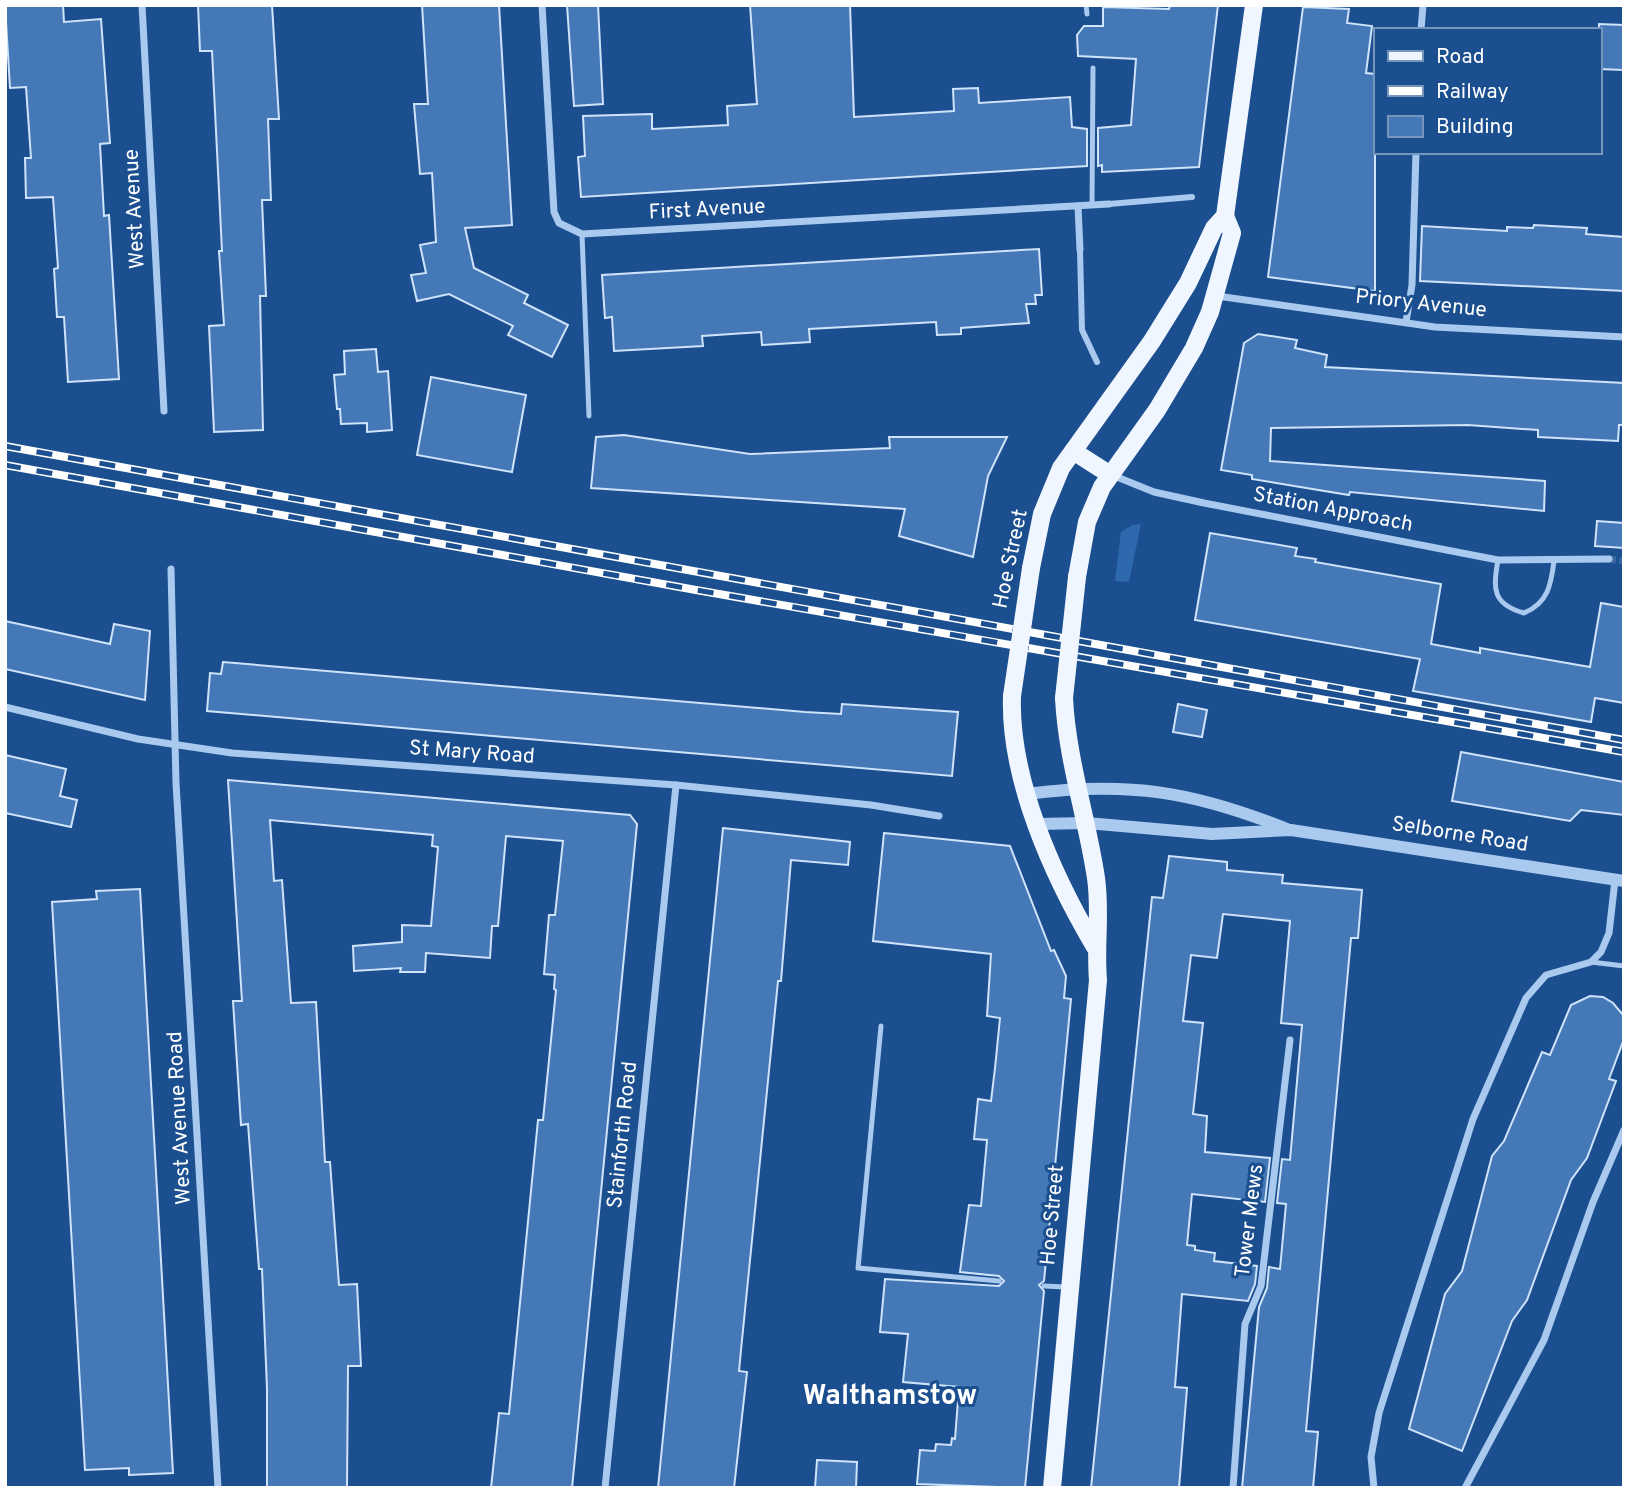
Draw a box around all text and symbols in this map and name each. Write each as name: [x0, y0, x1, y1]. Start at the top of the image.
legend: [1374, 28, 1601, 154]
text: Road: [1436, 44, 1485, 71]
text: Railway: [1436, 79, 1509, 106]
text: Building: [1436, 114, 1514, 141]
street label: West Avenue: [118, 148, 152, 270]
street label: First Avenue: [648, 193, 766, 227]
street label: Priory Avenue: [1354, 284, 1488, 324]
street label: Station Approach: [1251, 481, 1415, 539]
street label: Hoe Street: [987, 507, 1035, 611]
street label: St Mary Road: [408, 735, 536, 771]
street label: Selborne Road: [1390, 811, 1530, 859]
street label: West Avenue Road: [162, 1031, 198, 1205]
street label: Stainforth Road: [602, 1060, 644, 1210]
street label: Tower Mews: [1230, 1163, 1270, 1279]
street label: Hoe Street: [1035, 1164, 1071, 1266]
district label: Walthamstow: [803, 1379, 977, 1415]

